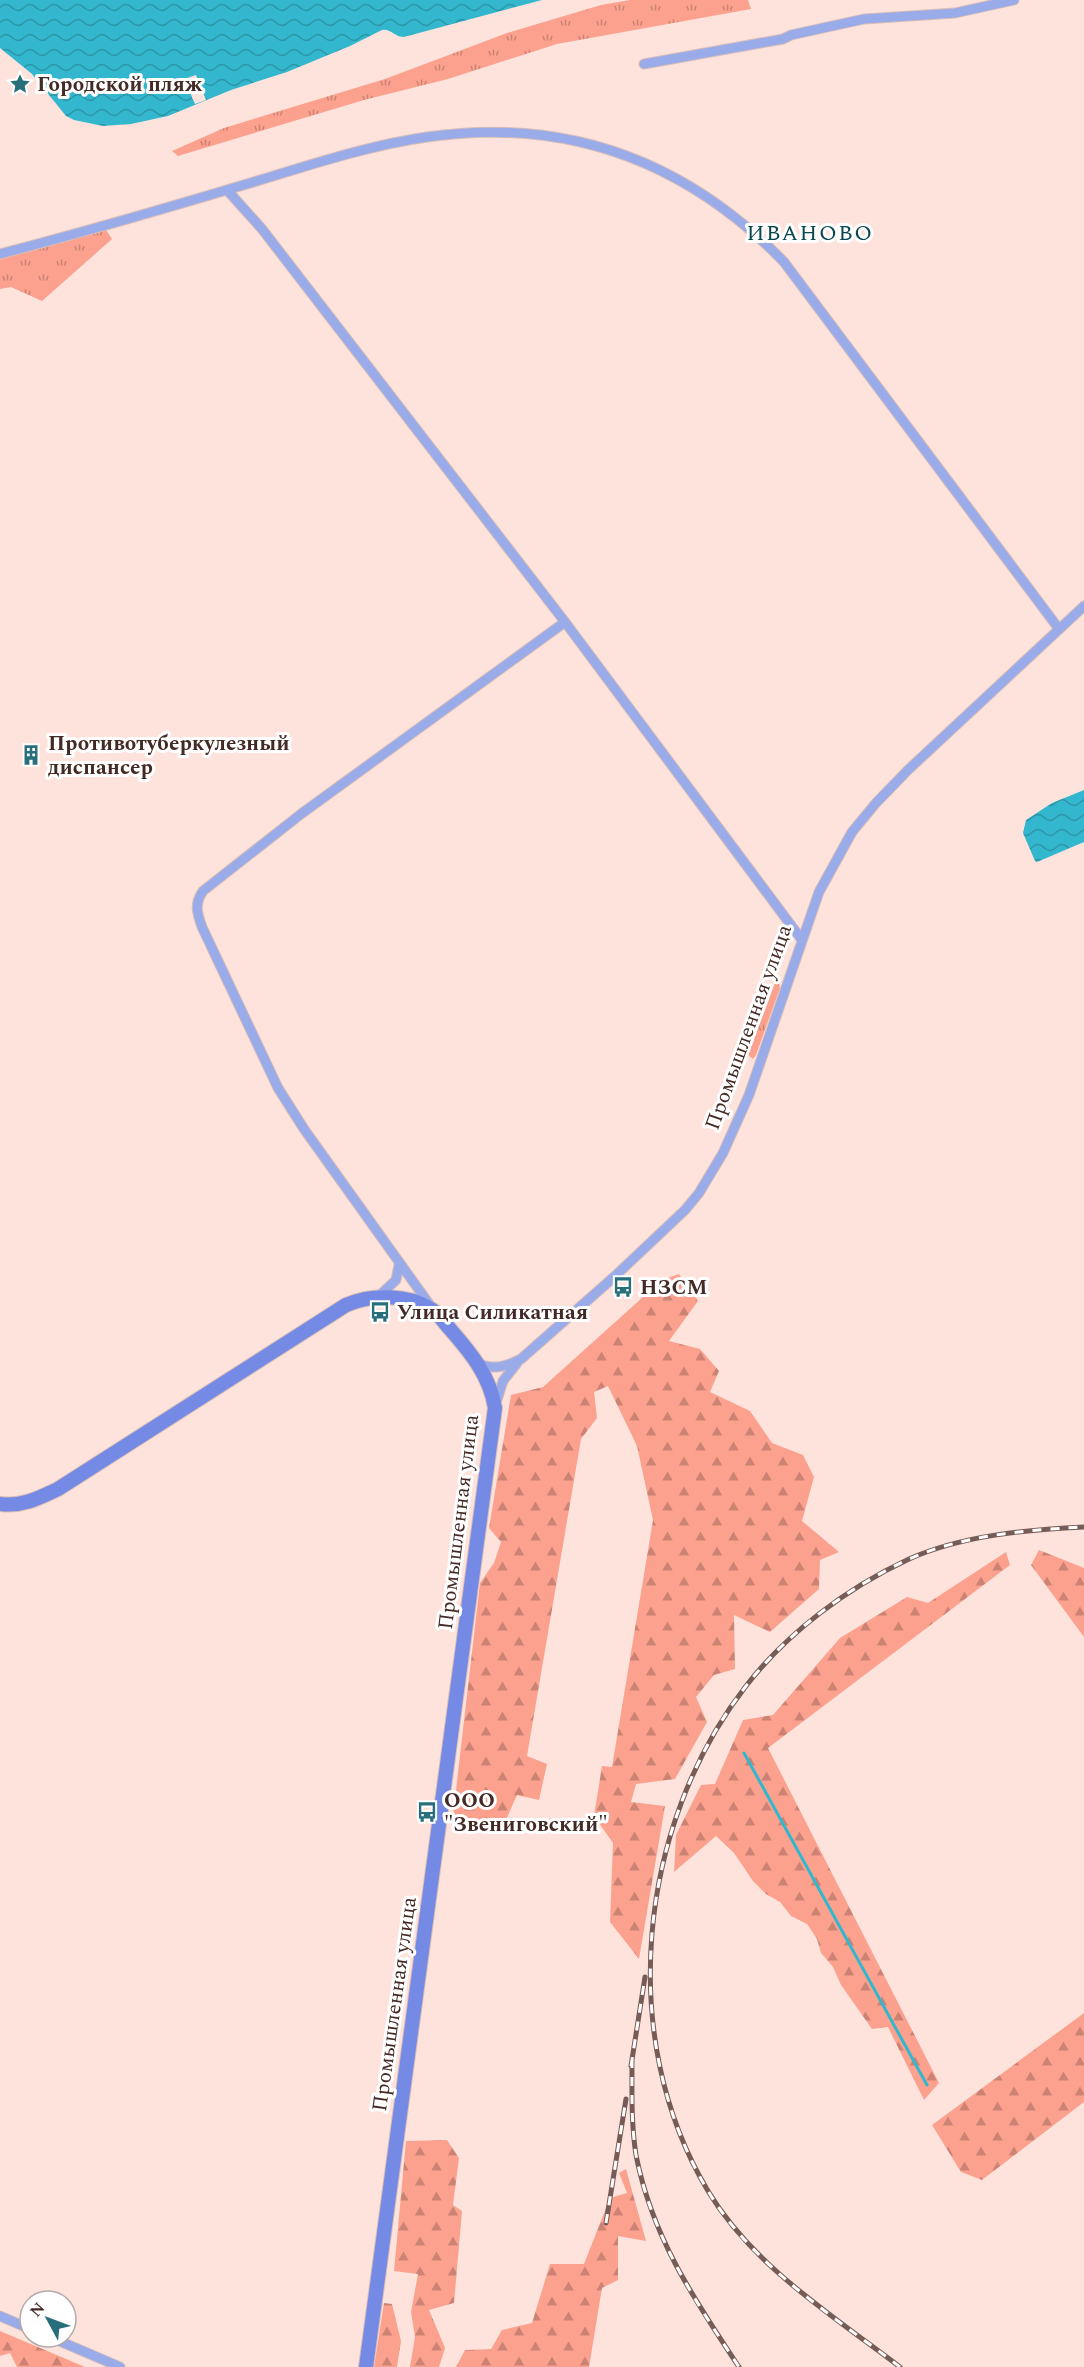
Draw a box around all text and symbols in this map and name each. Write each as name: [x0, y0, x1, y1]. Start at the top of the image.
place label: Городской пляж: [37, 69, 203, 101]
place icon: Городской пляж: [8, 72, 32, 96]
district label: ИВАНОВО: [747, 217, 873, 250]
place label: Противотуберкулезный диспансер: [48, 728, 290, 784]
building icon: Противотуберкулезный диспансер: [19, 743, 43, 767]
street label: Промышленная улица: [697, 919, 801, 1135]
place label: НЗСМ: [640, 1272, 707, 1304]
bus stop icon: НЗСМ: [611, 1275, 635, 1299]
place label: Улица Силикатная: [397, 1297, 588, 1329]
bus stop icon: Улица Силикатная: [368, 1300, 392, 1324]
street label: Промышленная улица: [430, 1412, 488, 1632]
place label: ООО "Звениговский": [444, 1785, 608, 1841]
bus stop icon: ООО "Звениговский": [415, 1800, 439, 1824]
street label: Промышленная улица: [364, 1894, 426, 2114]
north arrow: [18, 2289, 78, 2349]
text: N: [24, 2297, 51, 2323]

